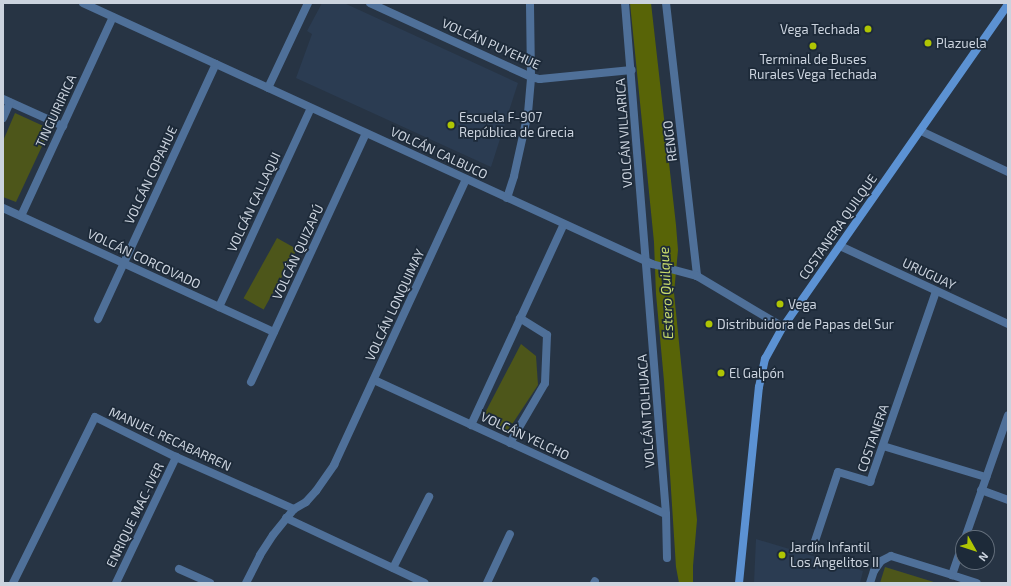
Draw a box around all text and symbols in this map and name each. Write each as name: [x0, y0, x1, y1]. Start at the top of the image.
street label: VOLCÁN PUYEHUE: [439, 15, 543, 73]
place label: Vega Techada: [780, 21, 860, 37]
marker: Vega Techada: [863, 24, 873, 34]
place label: Plazuela: [936, 35, 987, 51]
marker: Plazuela: [923, 38, 933, 48]
marker: Terminal de Buses Rurales Vega Techada: [808, 41, 818, 51]
place label: Terminal de Buses Rurales Vega Techada: [749, 52, 877, 83]
street label: TINGUIRIRICA: [32, 72, 80, 150]
street label: VOLCÁN VILLARICA: [612, 77, 636, 189]
place label: Escuela F-907 República de Grecia: [459, 110, 574, 141]
marker: Escuela F-907 República de Grecia: [446, 120, 456, 130]
street label: RENGO: [660, 120, 680, 162]
street label: VOLCÁN COPAHUE: [121, 123, 181, 227]
street label: VOLCÁN CALBUCO: [388, 124, 490, 182]
street label: VOLCÁN CALLAQUI: [224, 150, 284, 254]
street label: COSTANERA QUILQUE: [796, 171, 880, 283]
street label: VOLCÁN QUIZAPÚ: [269, 202, 327, 302]
street label: VOLCÁN CORCOVADO: [85, 226, 203, 292]
street label: VOLCÁN LONQUIMAY: [362, 246, 428, 364]
water label: Estero Quilque: [655, 246, 677, 340]
street label: URUGUAY: [900, 255, 958, 293]
place label: Vega: [788, 296, 817, 312]
marker: Vega: [775, 299, 785, 309]
place label: Distribuidora de Papas del Sur: [717, 316, 894, 332]
marker: Distribuidora de Papas del Sur: [704, 319, 714, 329]
street label: VOLCÁN TOLHUACA: [634, 354, 658, 468]
place label: El Galpón: [729, 365, 785, 381]
marker: El Galpón: [716, 368, 726, 378]
street label: COSTANERA: [854, 402, 892, 474]
street label: MANUEL RECABARREN: [106, 404, 234, 474]
street label: VOLCÁN YELCHO: [478, 409, 572, 463]
street label: ENRIQUE MAC-IVER: [103, 460, 167, 570]
north arrow: [955, 530, 995, 570]
place label: Jardín Infantil Los Angelitos II: [790, 540, 879, 571]
marker: Jardín Infantil Los Angelitos II: [777, 550, 787, 560]
text: N: [976, 550, 991, 564]

